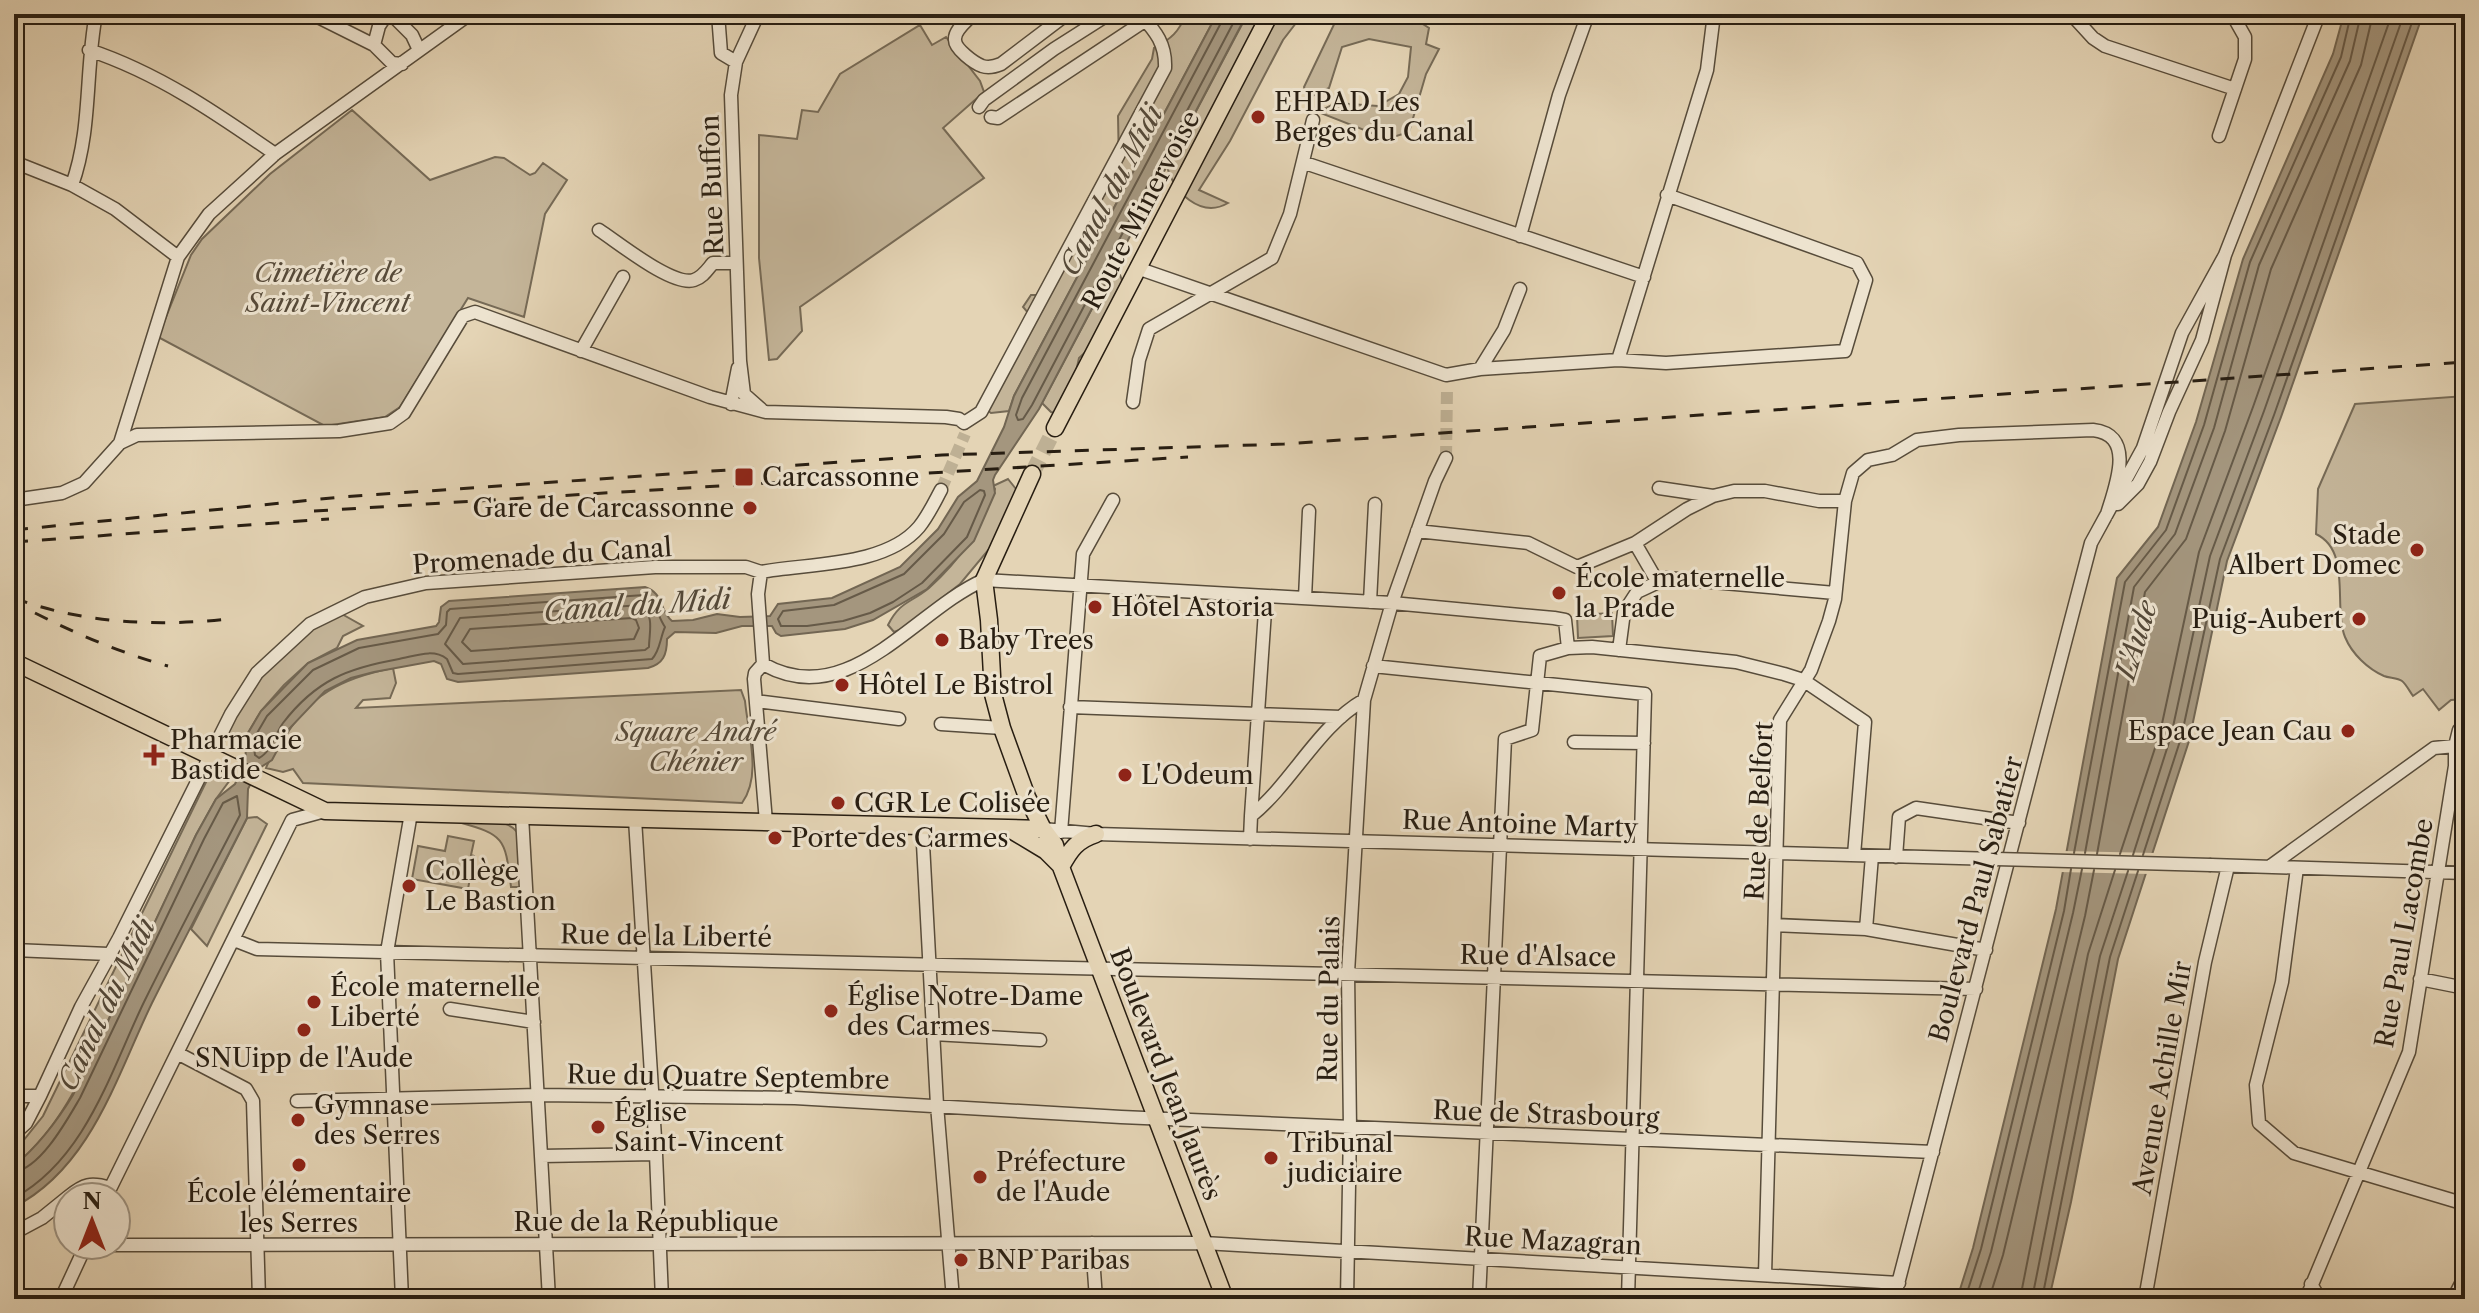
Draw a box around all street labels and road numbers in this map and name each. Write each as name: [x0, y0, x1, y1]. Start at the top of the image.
street label: Route Minervoise: [1075, 105, 1207, 315]
street label: Rue Buffon: [694, 114, 730, 256]
street label: Promenade du Canal: [411, 531, 673, 581]
street label: Rue de Belfort: [1738, 720, 1780, 901]
street label: Boulevard Paul Sabatier: [1922, 752, 2030, 1045]
street label: Rue Antoine Marty: [1401, 804, 1639, 844]
street label: Rue Paul Lacombe: [2368, 816, 2440, 1050]
street label: Rue du Palais: [1312, 915, 1346, 1083]
street label: Rue de la Liberté: [560, 918, 772, 954]
street label: Rue d'Alsace: [1459, 939, 1617, 973]
street label: Boulevard Jean Jaurès: [1103, 943, 1229, 1205]
street label: Avenue Achille Mir: [2125, 958, 2198, 1198]
street label: Rue du Quatre Septembre: [566, 1058, 890, 1096]
street label: Rue de Strasbourg: [1432, 1094, 1660, 1134]
street label: Rue de la République: [514, 1206, 779, 1238]
street label: Rue Mazagran: [1463, 1220, 1643, 1262]

